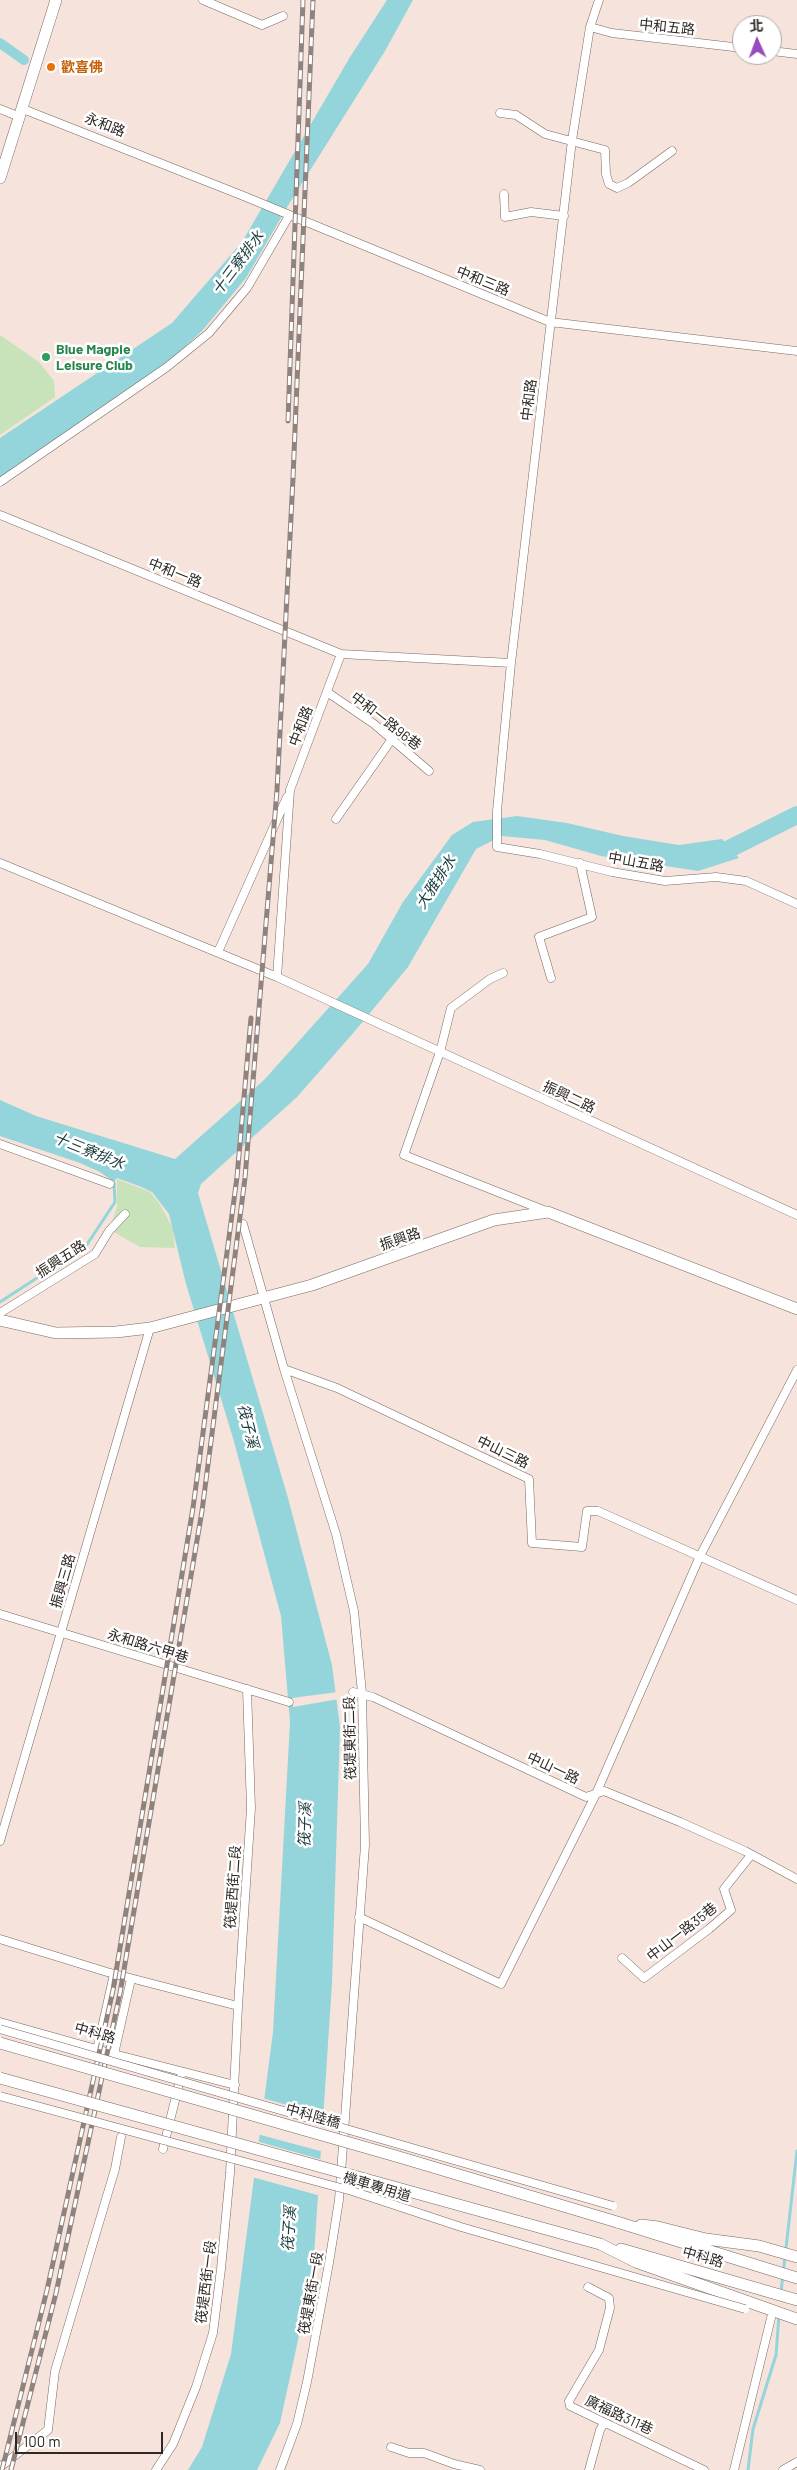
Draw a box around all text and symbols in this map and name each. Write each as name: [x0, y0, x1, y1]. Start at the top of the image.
north arrow: [732, 15, 782, 65]
street label: 中和五路: [638, 16, 696, 38]
text: 北: [749, 17, 764, 34]
place label: 歡喜佛: [61, 59, 103, 75]
marker: 歡喜佛: [45, 61, 57, 73]
street label: 永和路: [82, 110, 128, 140]
water label: 十三寮排水: [208, 228, 268, 298]
street label: 中和三路: [454, 263, 512, 299]
place label: Blue Magpie Leisure Club: [56, 341, 133, 374]
marker: Blue Magpie Leisure Club: [40, 351, 52, 363]
street label: 中和路: [518, 378, 540, 422]
street label: 中和一路: [146, 555, 204, 591]
street label: 中和一路96巷: [348, 688, 424, 754]
street label: 中和路: [286, 703, 316, 749]
street label: 中山五路: [607, 849, 665, 875]
water label: 大雅排水: [412, 852, 460, 912]
street label: 振興二路: [540, 1078, 598, 1116]
water label: 十三寮排水: [51, 1129, 127, 1173]
street label: 振興路: [377, 1224, 423, 1254]
street label: 振興五路: [33, 1237, 89, 1281]
water label: 筏子溪: [234, 1402, 262, 1450]
street label: 中山三路: [474, 1432, 532, 1472]
street label: 振興三路: [47, 1552, 79, 1610]
street label: 永和路六甲巷: [105, 1626, 191, 1666]
street label: 筏堤東街二段: [341, 1696, 359, 1780]
street label: 中山一路: [524, 1749, 582, 1787]
water label: 筏子溪: [296, 1802, 314, 1848]
street label: 筏堤西街二段: [222, 1845, 244, 1929]
street label: 中山一路35巷: [644, 1899, 720, 1965]
street label: 中科路: [72, 2019, 118, 2047]
street label: 中科陸橋: [284, 2100, 342, 2132]
street label: 機車專用道: [341, 2169, 413, 2205]
water label: 筏子溪: [278, 2206, 300, 2252]
street label: 筏堤西街一段: [193, 2239, 219, 2325]
street label: 中科路: [680, 2243, 726, 2271]
street label: 筏堤東街一段: [295, 2250, 327, 2336]
street label: 廣福路311巷: [582, 2392, 656, 2438]
scale bar: [18, 2422, 165, 2454]
text: 100 m: [23, 2432, 61, 2450]

